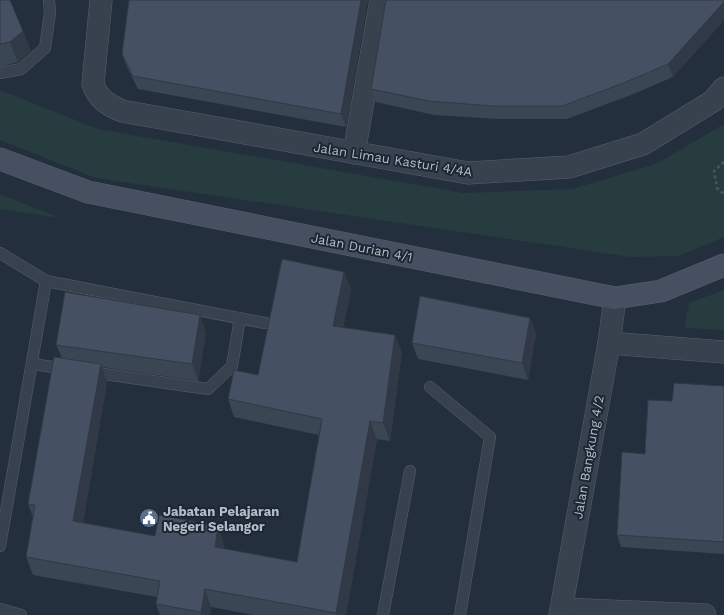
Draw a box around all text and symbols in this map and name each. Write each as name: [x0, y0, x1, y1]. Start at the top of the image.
street label: Jalan Limau Kasturi 4/4A: [312, 140, 474, 180]
street label: Jalan Durian 4/1: [310, 230, 414, 265]
street label: Jalan Bangkung 4/2: [570, 394, 607, 520]
place label: Jabatan Pelajaran Negeri Selangor: [163, 504, 279, 534]
public building icon: Jabatan Pelajaran Negeri Selangor: [138, 507, 160, 529]

